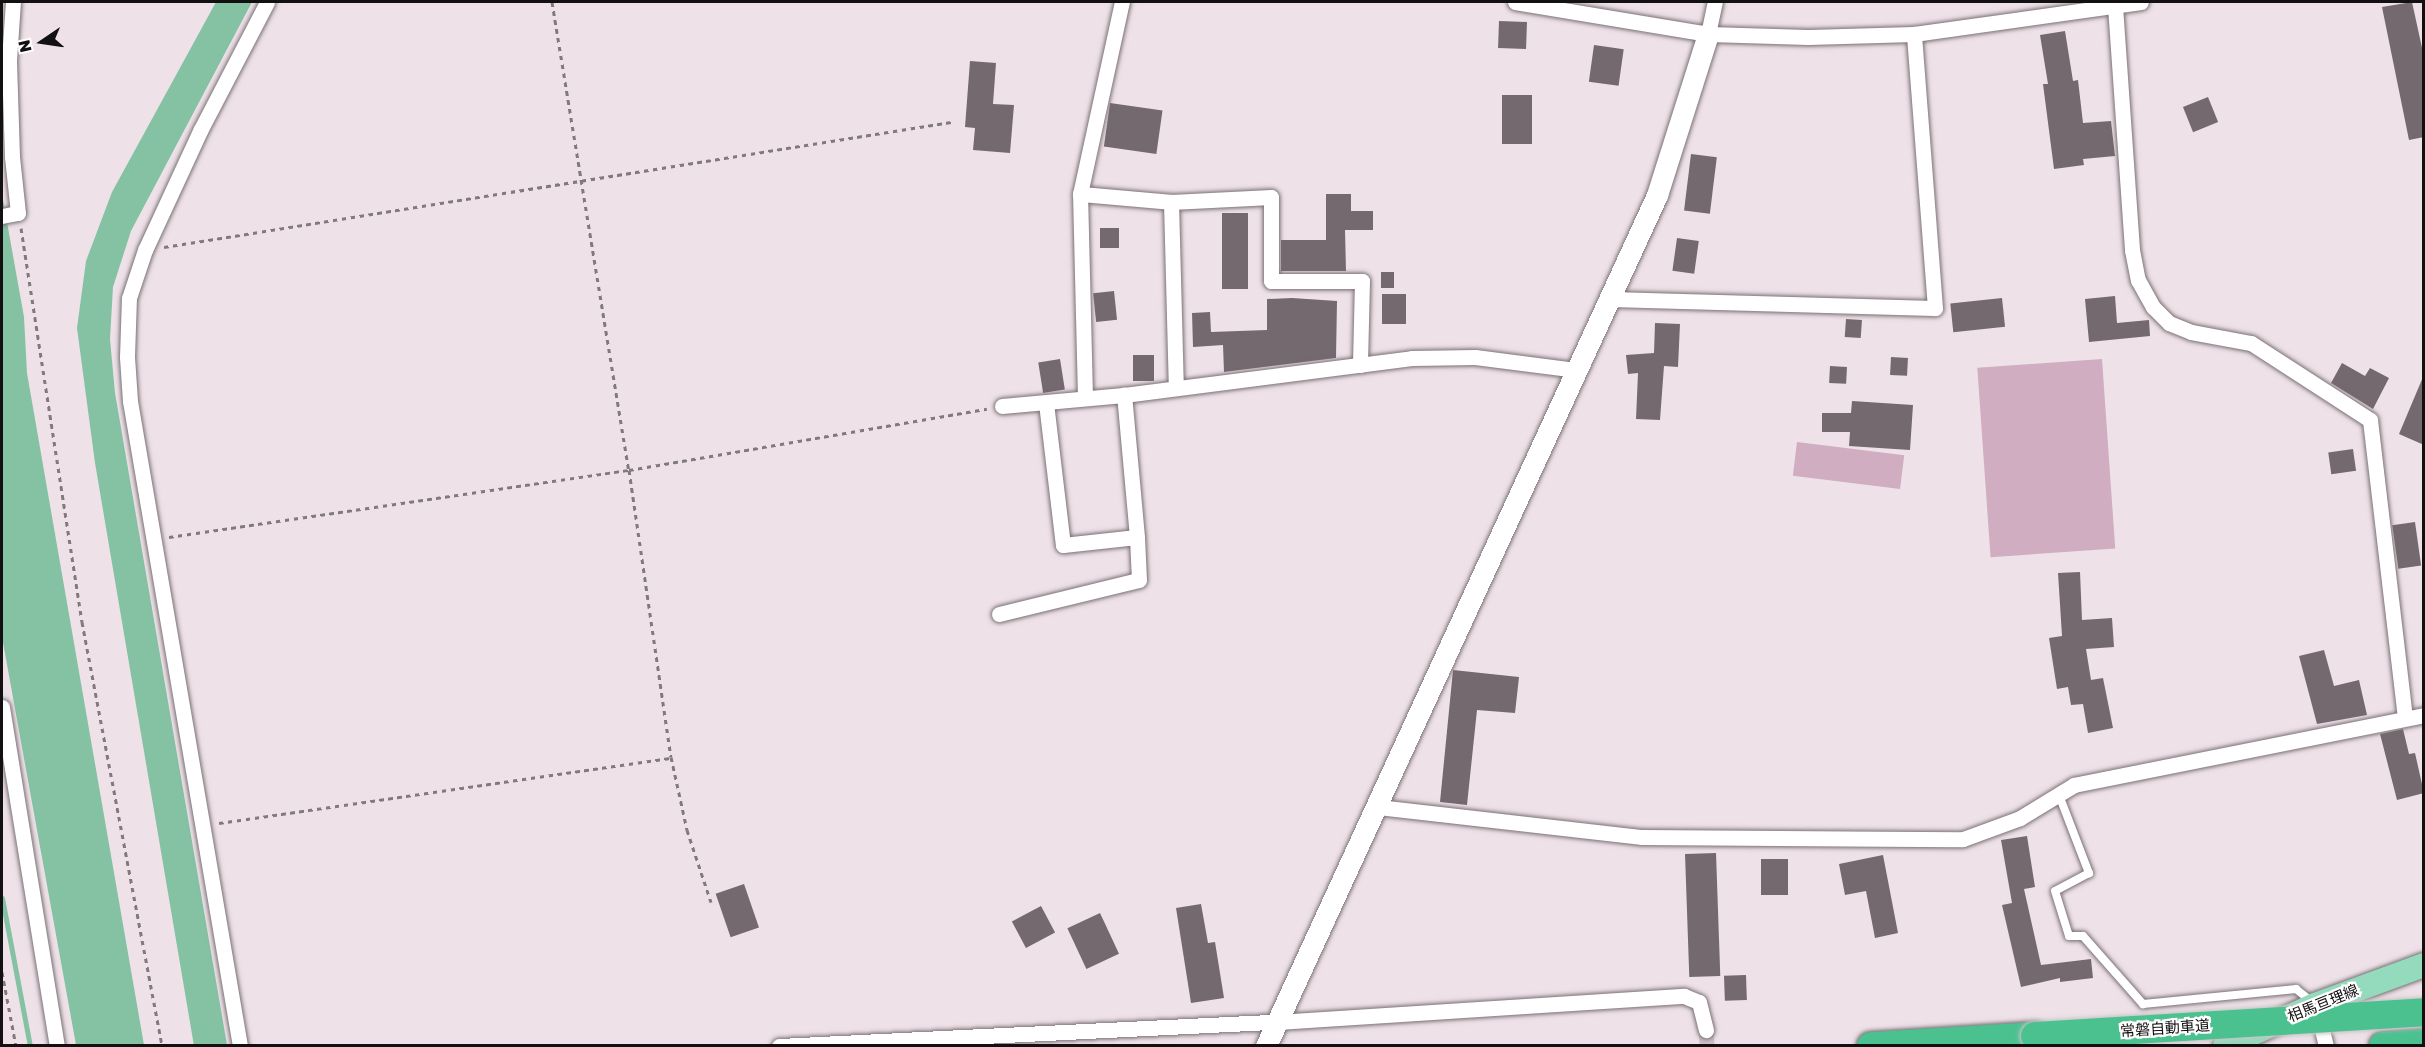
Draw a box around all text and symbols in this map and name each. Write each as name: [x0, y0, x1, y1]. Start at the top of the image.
north arrow: [12, 12, 72, 72]
text: N: [13, 38, 36, 54]
street label: 相馬亘理線: [2285, 981, 2361, 1025]
street label: 常磐自動車道: [2119, 1016, 2211, 1040]

